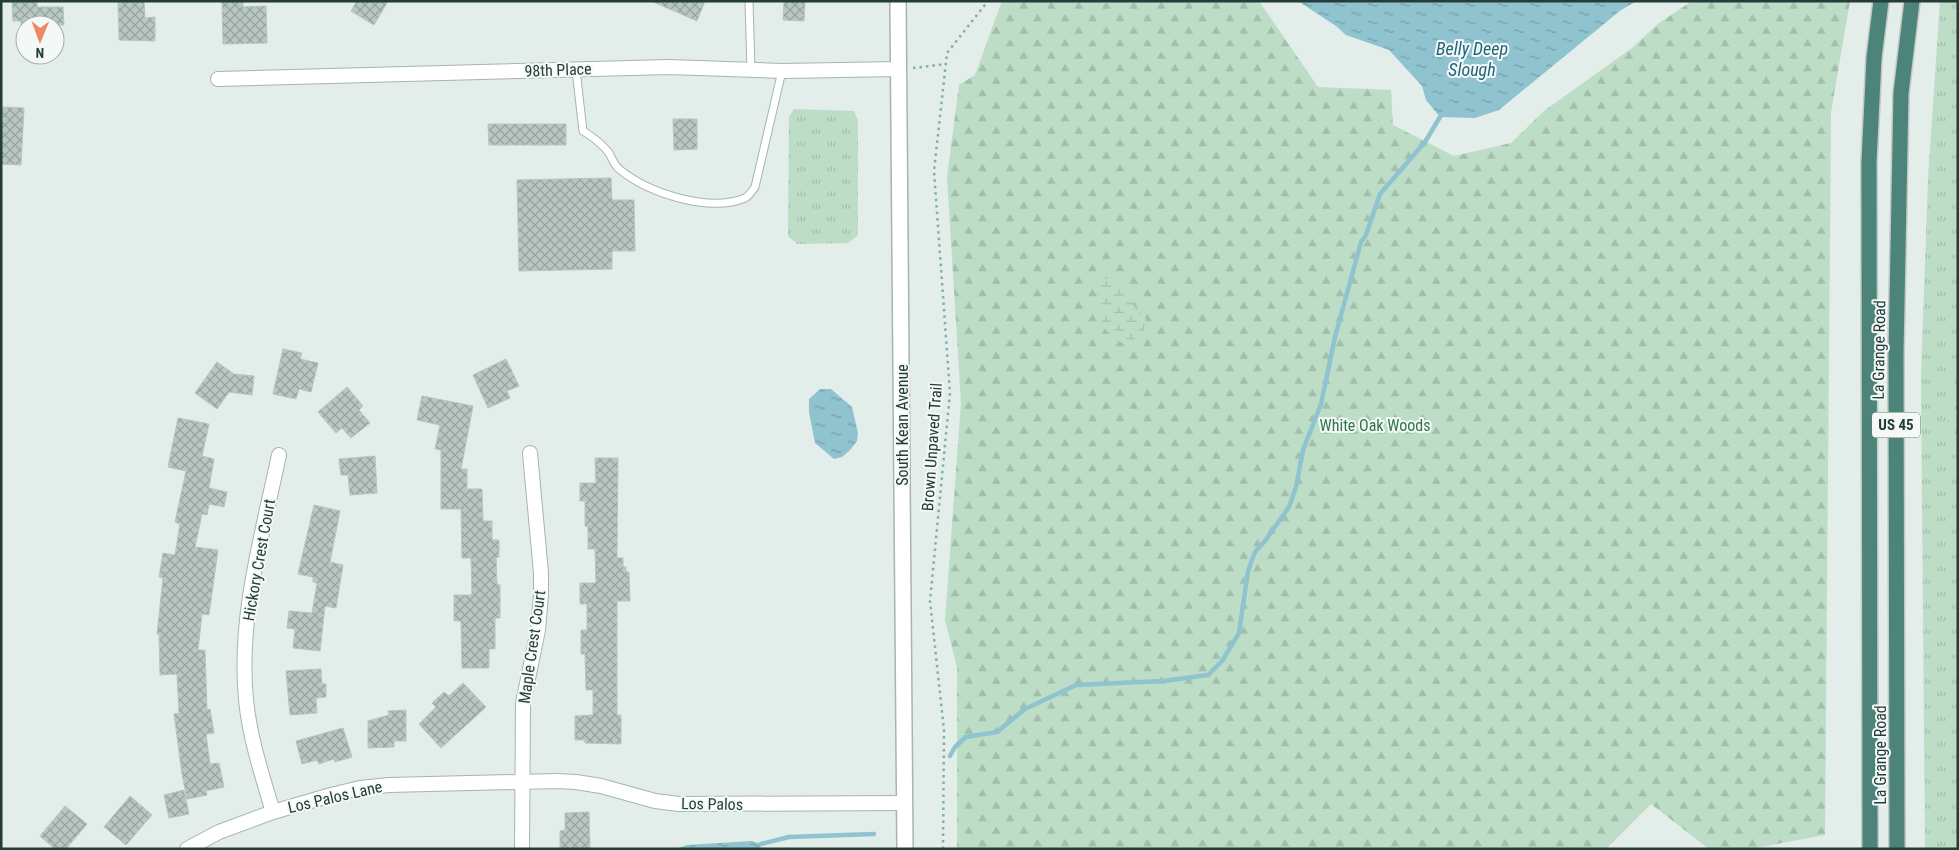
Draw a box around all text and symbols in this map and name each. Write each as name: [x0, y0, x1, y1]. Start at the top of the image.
north arrow: [15, 15, 65, 65]
water label: Belly Deep Slough: [1436, 38, 1508, 80]
text: N: [35, 45, 44, 61]
street label: 98th Place: [524, 59, 592, 81]
street label: La Grange Road: [1869, 300, 1889, 400]
street label: South Kean Avenue: [893, 364, 912, 486]
street label: Brown Unpaved Trail: [918, 382, 946, 512]
road number: US 45: [1872, 412, 1920, 438]
park label: White Oak Woods: [1320, 416, 1430, 435]
street label: Hickory Crest Court: [239, 497, 279, 622]
street label: Maple Crest Court: [515, 589, 549, 705]
street label: La Grange Road: [1871, 705, 1890, 805]
street label: Los Palos Lane: [286, 777, 384, 817]
street label: Los Palos: [681, 794, 743, 814]

